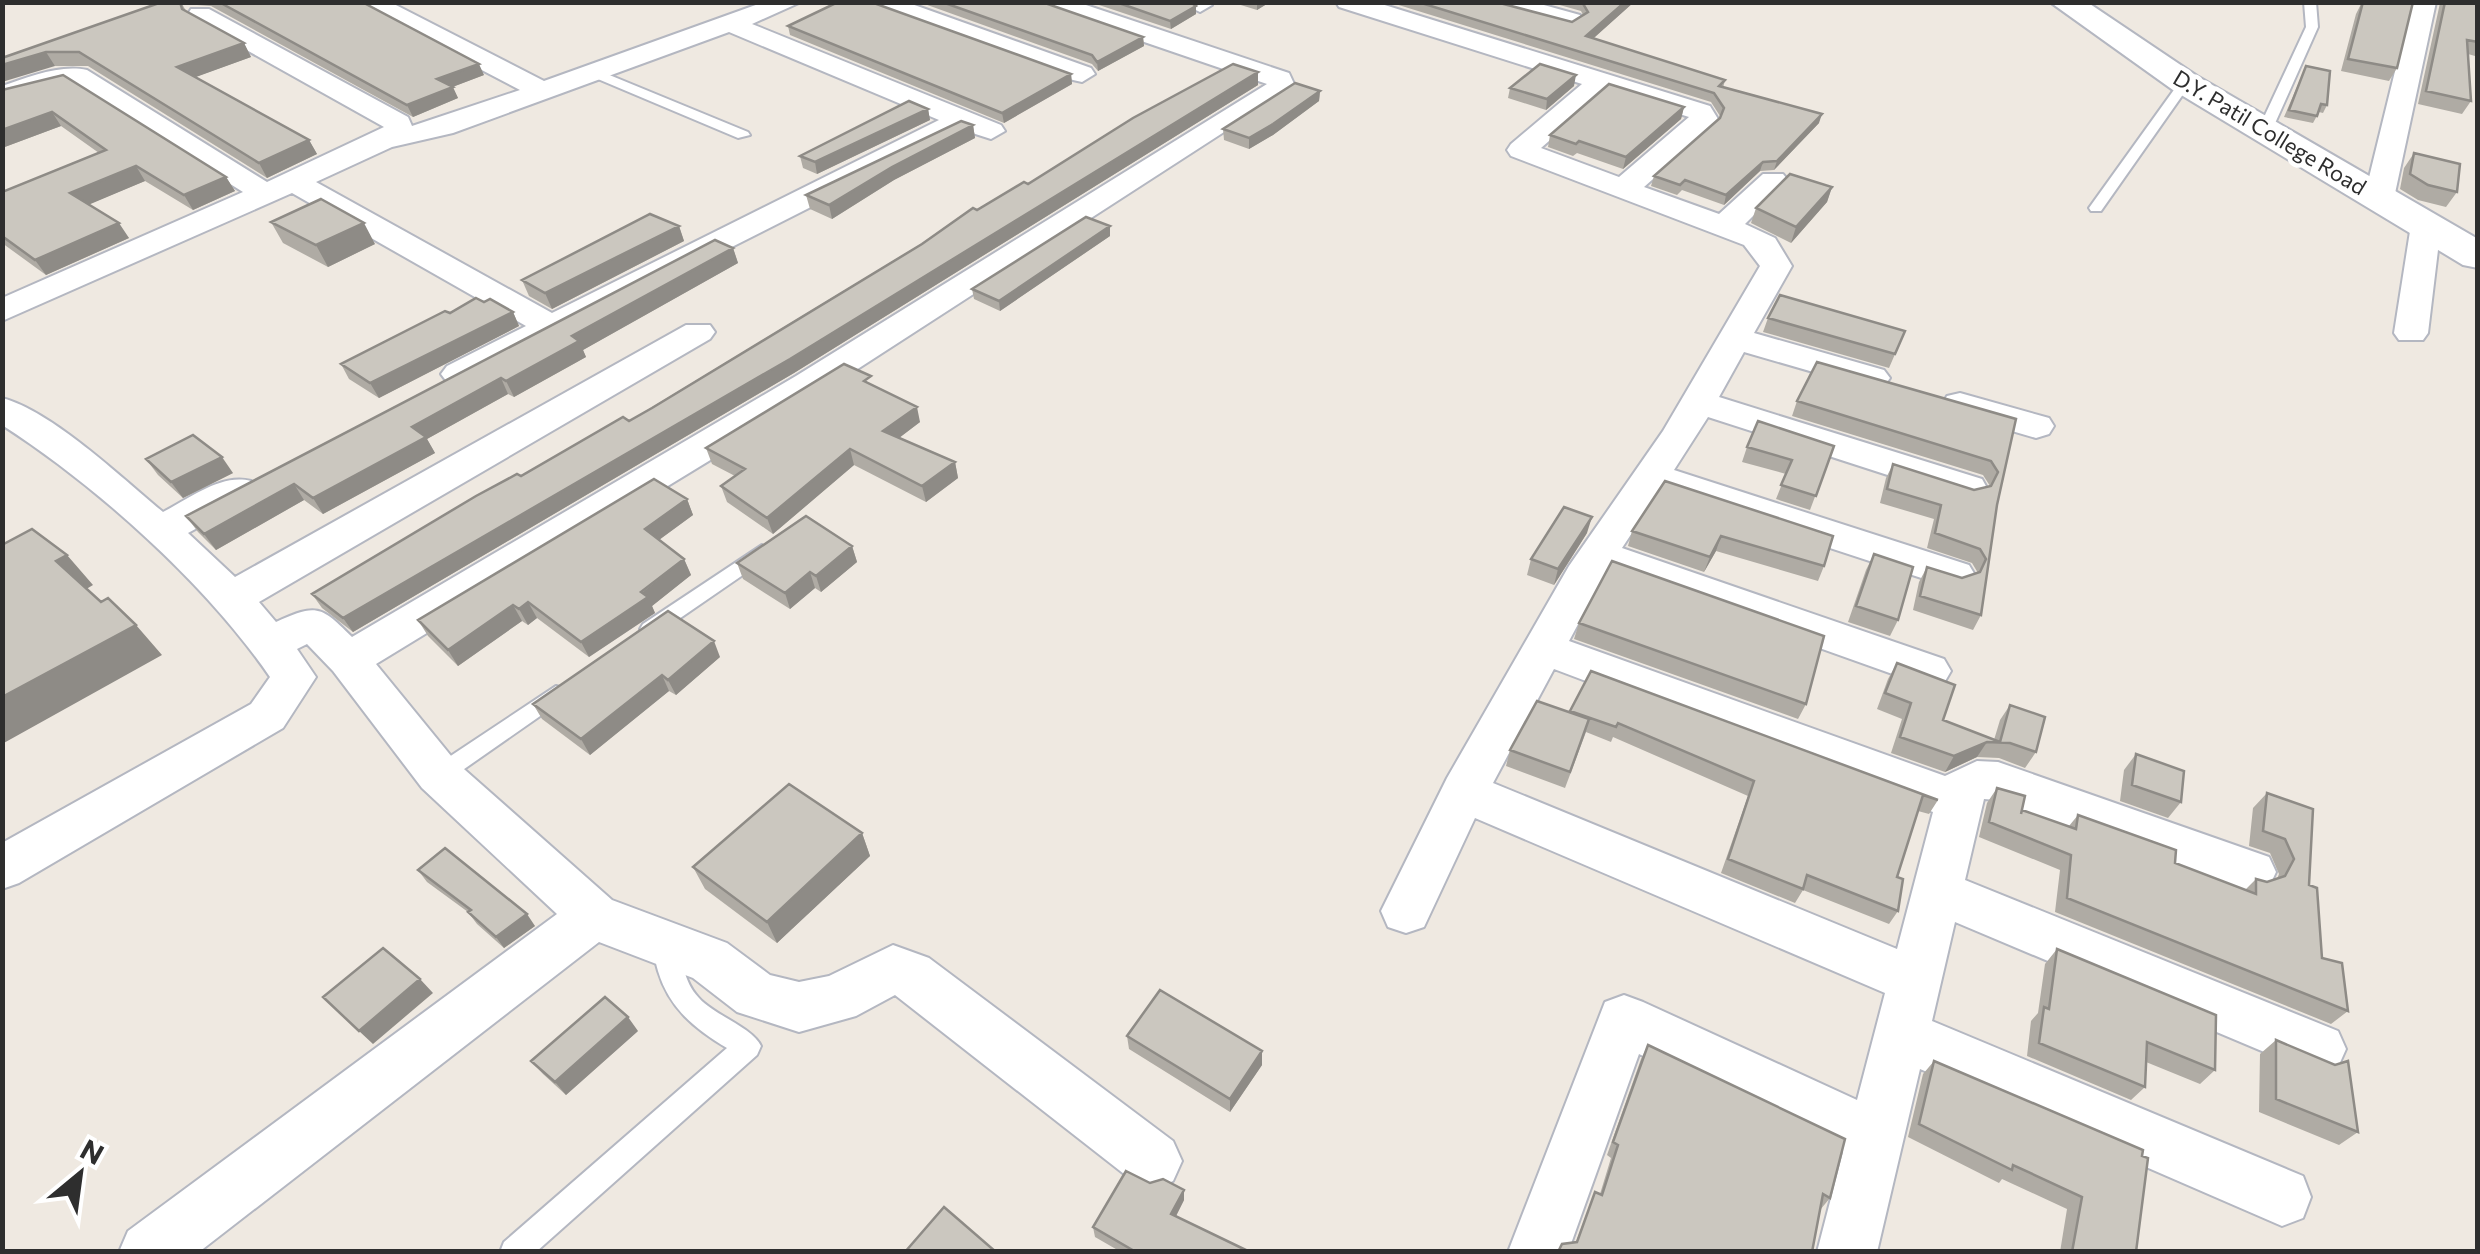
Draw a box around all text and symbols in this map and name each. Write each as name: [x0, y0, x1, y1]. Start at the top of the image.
street label: D.Y. Patil College Road: [2169, 64, 2371, 200]
north arrow: [30, 1124, 130, 1224]
text: N: [75, 1131, 110, 1171]

